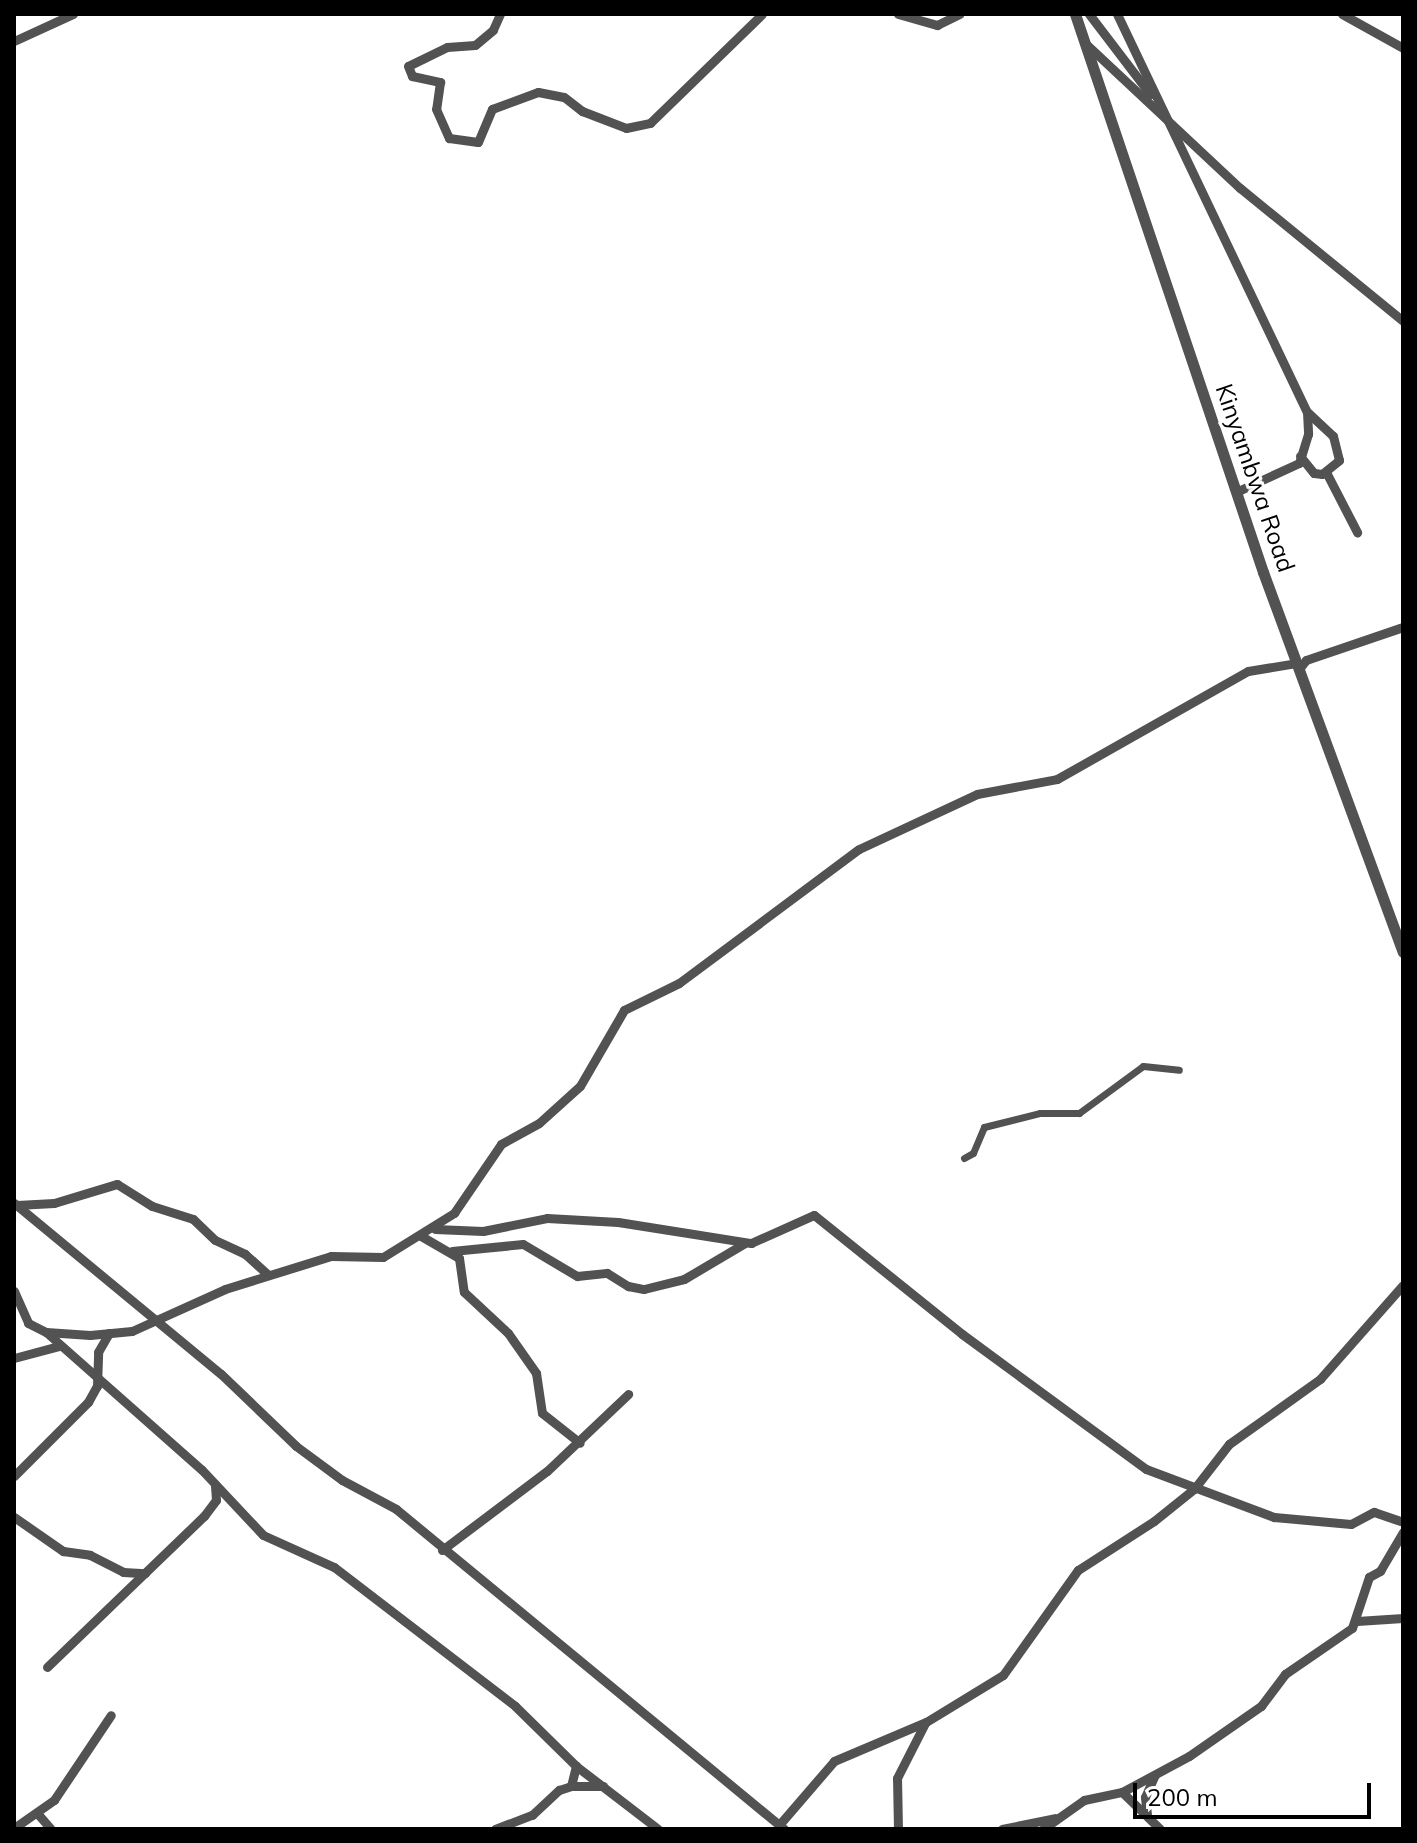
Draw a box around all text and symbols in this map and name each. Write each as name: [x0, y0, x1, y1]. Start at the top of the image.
street label: Kinyambwa Road: [1209, 380, 1301, 576]
scale bar: [1137, 1767, 1375, 1817]
text: 200 m: [1147, 1782, 1218, 1812]

